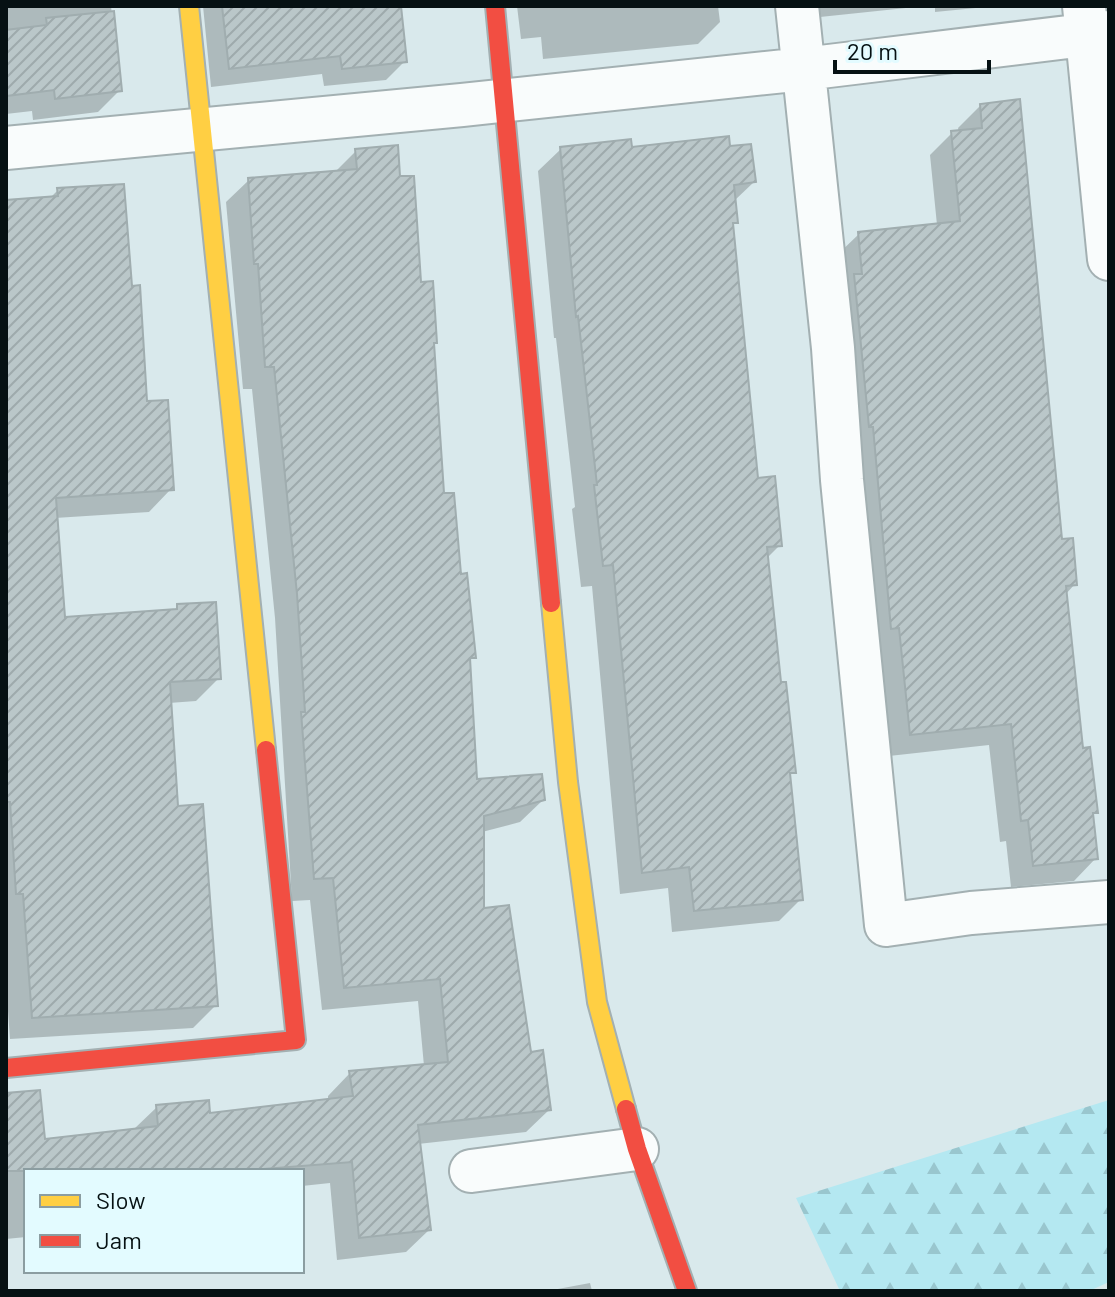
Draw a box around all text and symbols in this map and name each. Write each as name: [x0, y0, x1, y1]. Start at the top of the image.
scale bar: [835, 24, 989, 74]
text: 20 m: [847, 36, 898, 65]
legend: [24, 1169, 304, 1273]
text: Slow: [96, 1185, 145, 1214]
text: Jam: [96, 1225, 142, 1254]

